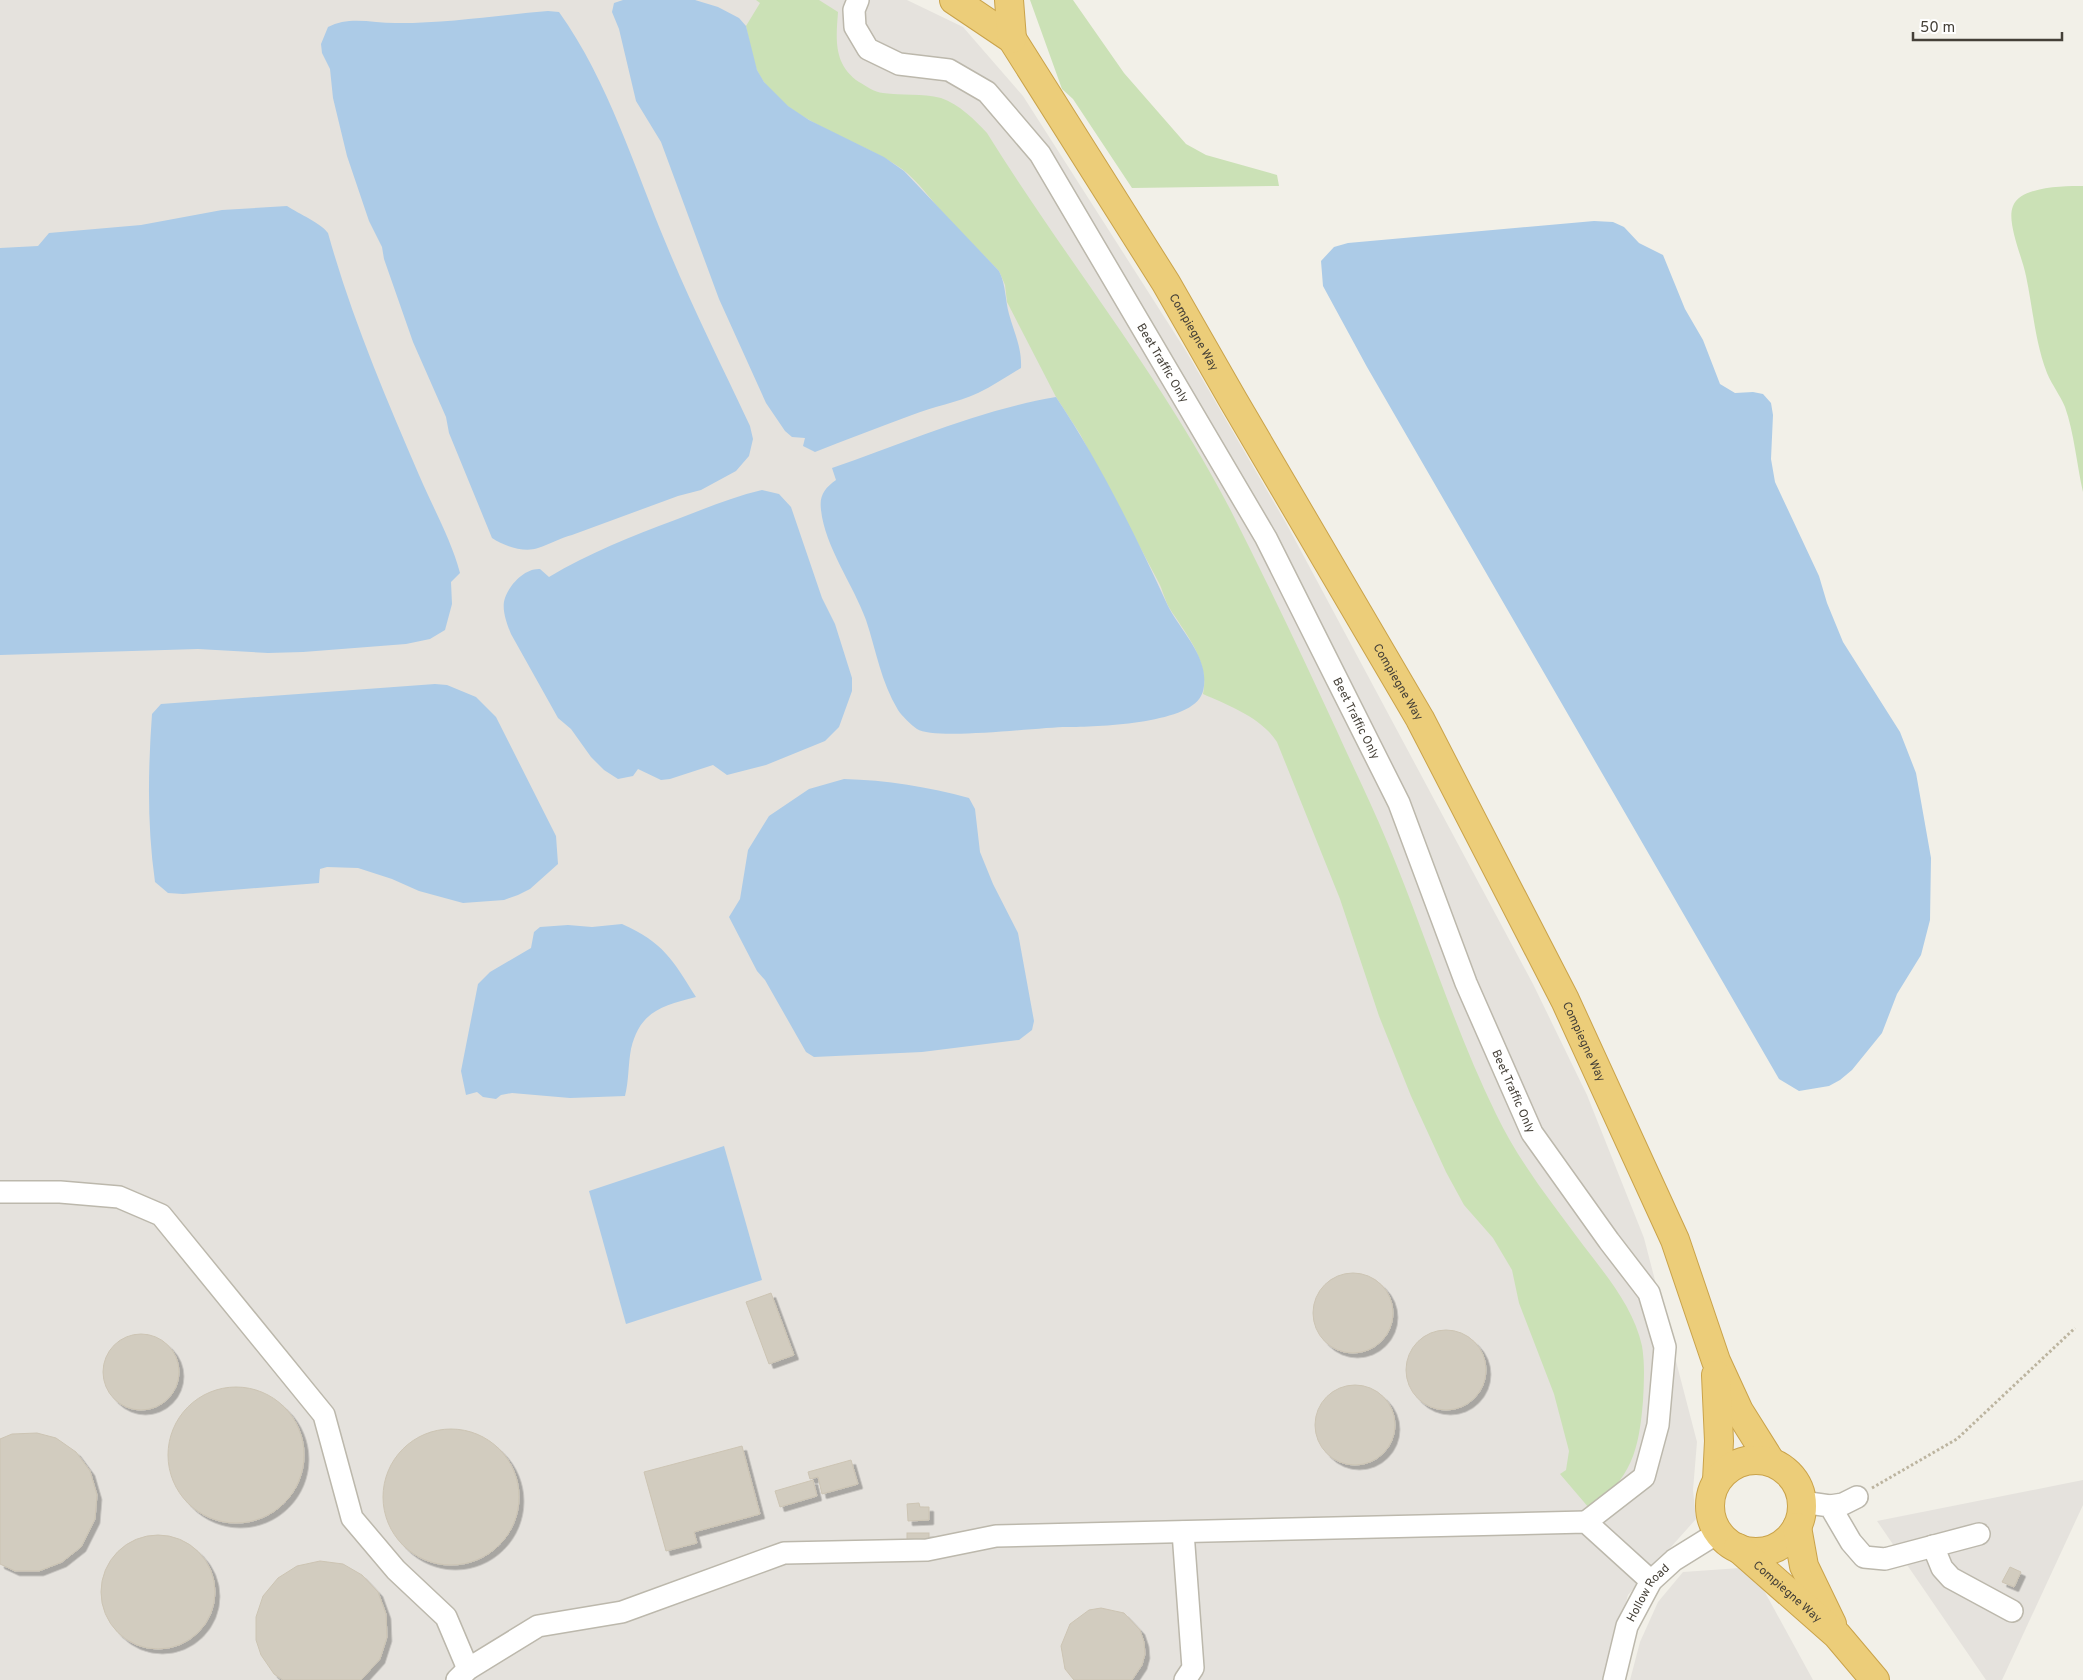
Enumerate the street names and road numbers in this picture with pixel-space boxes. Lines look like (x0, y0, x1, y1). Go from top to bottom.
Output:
street label: Compiegne Way (1165, 291, 1222, 374)
street label: Beet Traffic Only (1132, 321, 1192, 406)
street label: Compiegne Way (1369, 641, 1426, 724)
street label: Beet Traffic Only (1328, 675, 1383, 762)
street label: Compiegne Way (1558, 999, 1608, 1085)
street label: Beet Traffic Only (1487, 1047, 1538, 1136)
street label: Compiegne Way (1749, 1558, 1825, 1627)
street label: Hollow Road (1624, 1561, 1673, 1625)

